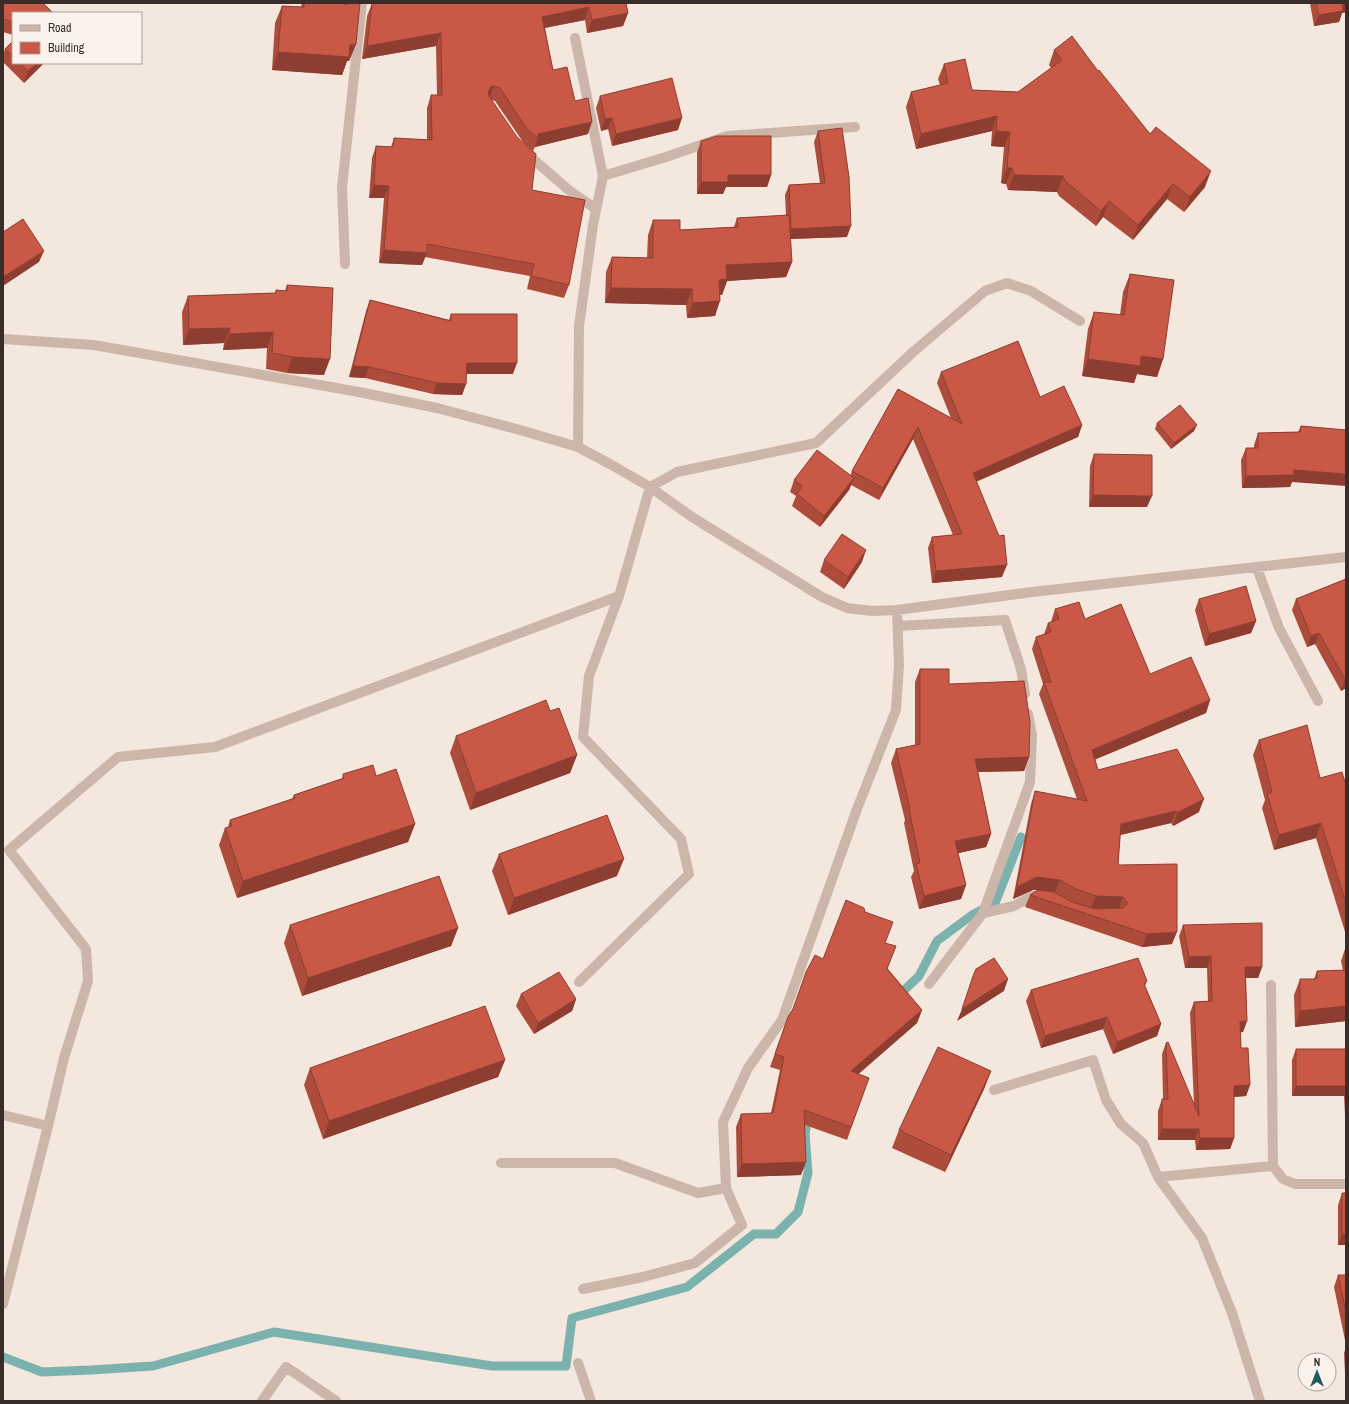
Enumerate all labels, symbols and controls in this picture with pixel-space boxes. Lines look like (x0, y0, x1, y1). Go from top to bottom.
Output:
legend (12, 12, 142, 64)
text: Road (48, 20, 72, 36)
text: Building (48, 40, 85, 56)
north arrow (1297, 1352, 1337, 1392)
text: N (1314, 1355, 1320, 1369)

